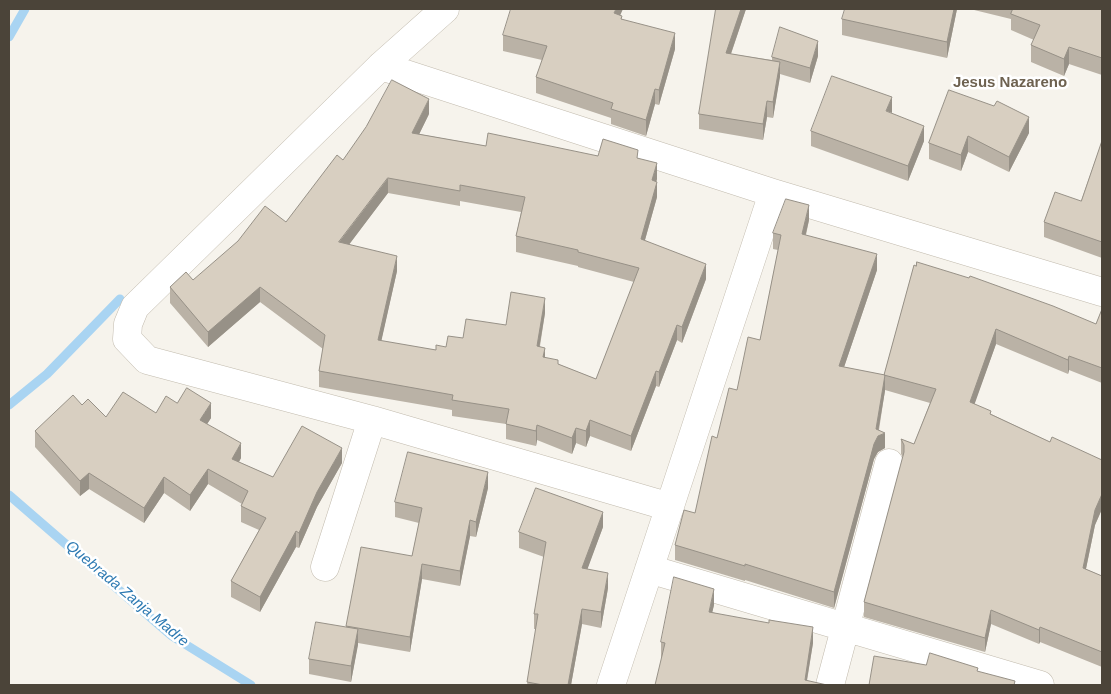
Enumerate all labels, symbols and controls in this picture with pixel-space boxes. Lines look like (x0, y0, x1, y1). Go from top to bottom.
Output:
district label: Jesus Nazareno (953, 74, 1067, 92)
water label: Quebrada Zanja Madre (62, 537, 192, 651)

